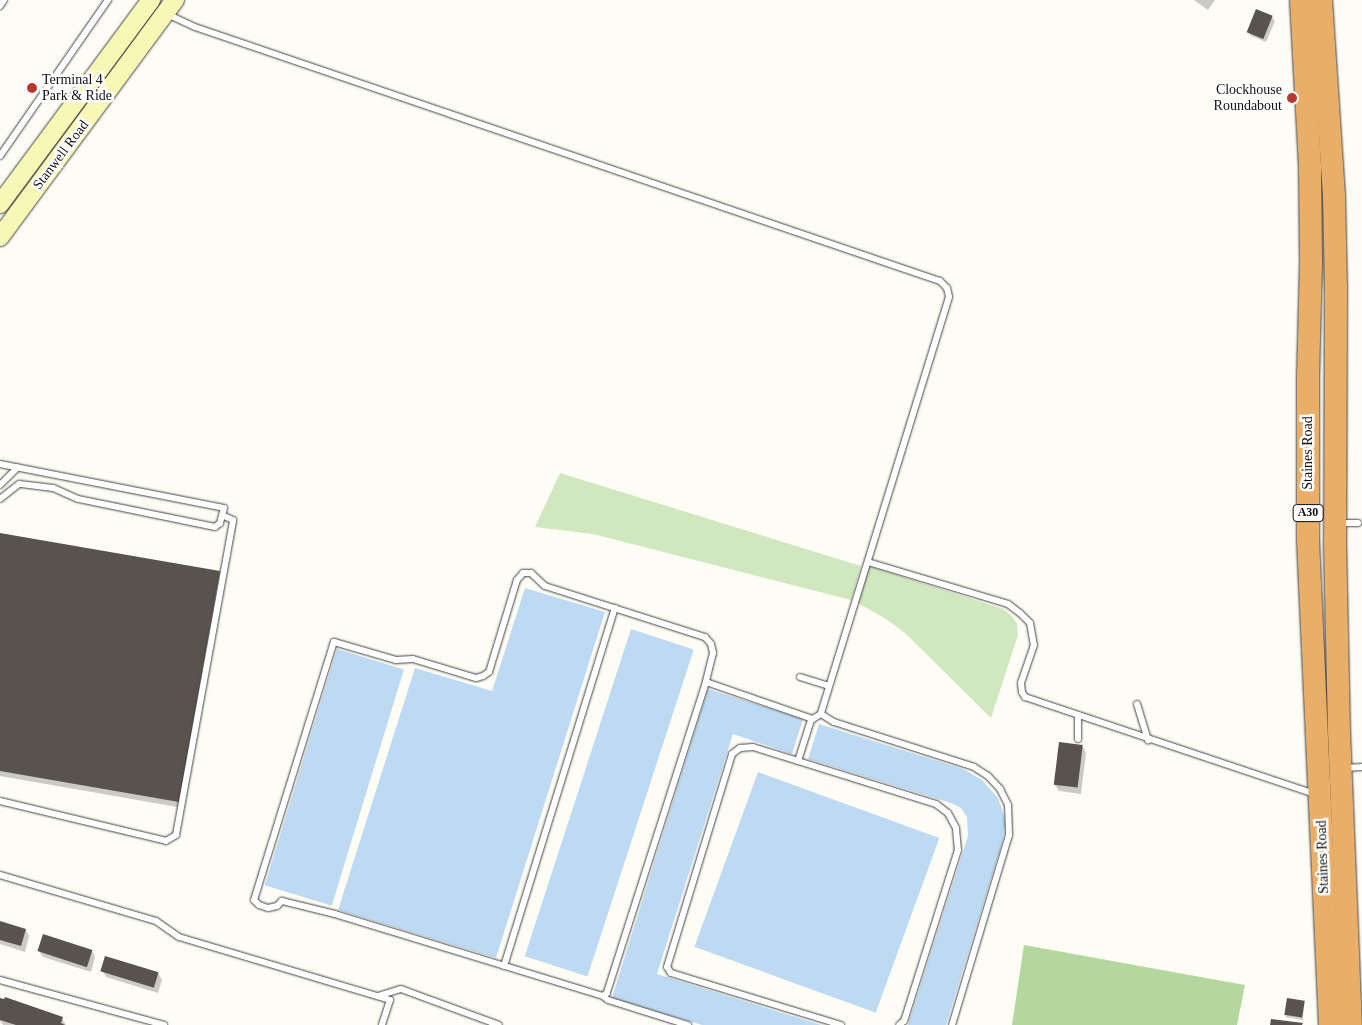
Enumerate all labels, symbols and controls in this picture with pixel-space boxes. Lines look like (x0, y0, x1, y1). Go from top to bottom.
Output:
place label: Terminal 4 Park & Ride (42, 72, 112, 104)
marker: Terminal 4 Park & Ride (26, 82, 38, 94)
place label: Clockhouse Roundabout (1214, 82, 1282, 114)
marker: Clockhouse Roundabout (1286, 92, 1298, 104)
street label: Stanwell Road (30, 117, 92, 193)
street label: Staines Road (1300, 416, 1316, 490)
road number: A30 (1292, 503, 1324, 522)
street label: Staines Road (1313, 820, 1333, 894)

